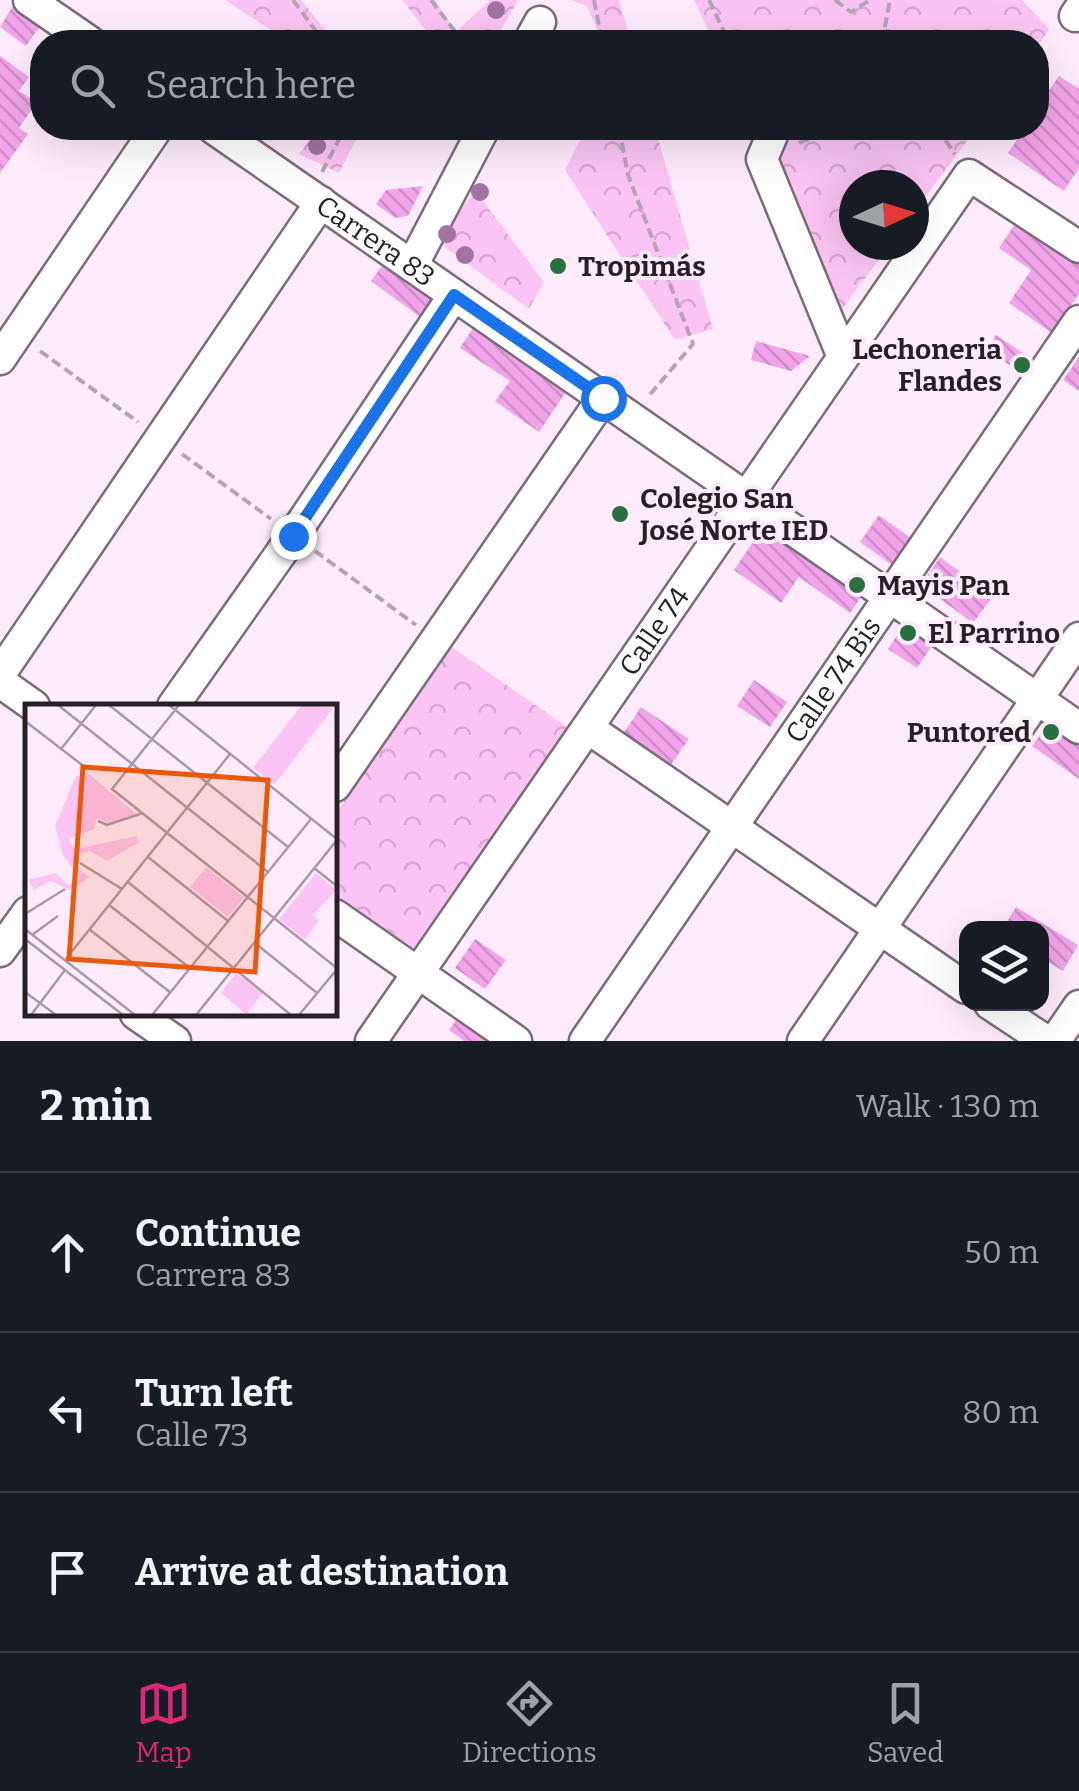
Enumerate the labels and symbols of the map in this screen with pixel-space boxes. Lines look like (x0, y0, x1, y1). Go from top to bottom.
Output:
north arrow (839, 170, 929, 260)
street label: Carrera 83 (310, 188, 441, 293)
place label: Tropimás (578, 250, 706, 283)
marker: Tropimás (547, 255, 569, 277)
place label: Lechoneria Flandes (852, 333, 1002, 398)
marker: Lechoneria Flandes (1011, 354, 1033, 376)
route start (581, 376, 627, 422)
place label: Colegio San José Norte IED (638, 482, 828, 547)
marker: Colegio San José Norte IED (609, 503, 631, 525)
route end (271, 514, 317, 560)
place label: Mayis Pan (877, 569, 1009, 602)
marker: Mayis Pan (846, 574, 868, 596)
street label: Calle 74 (612, 581, 696, 682)
street label: Calle 74 Bis (778, 611, 887, 749)
place label: El Parrino (928, 617, 1060, 650)
marker: El Parrino (897, 622, 919, 644)
inset map (25, 704, 338, 1016)
place label: Puntored (907, 716, 1031, 749)
marker: Puntored (1040, 721, 1062, 743)

